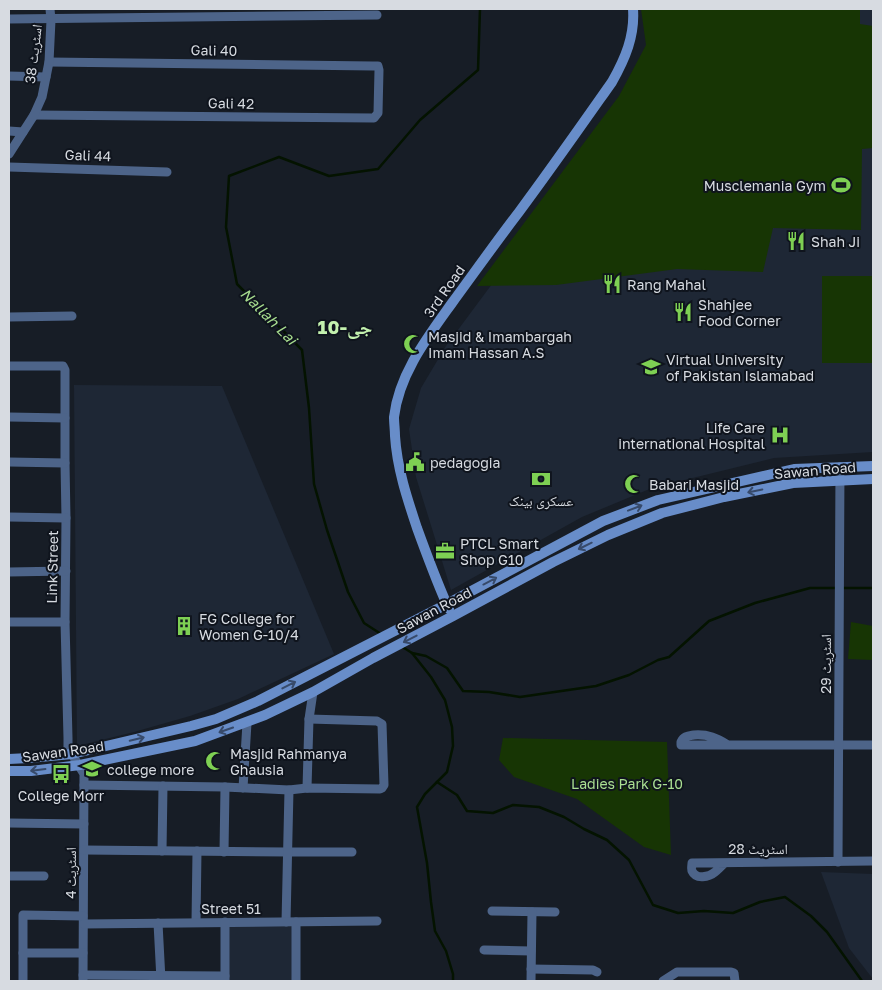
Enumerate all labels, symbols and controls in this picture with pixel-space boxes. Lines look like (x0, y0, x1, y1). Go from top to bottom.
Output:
street label: اسٹریٹ 38 (21, 23, 46, 85)
street label: Gali 40 (190, 41, 238, 59)
street label: Gali 42 (208, 94, 254, 112)
street label: Gali 44 (64, 146, 112, 164)
sports icon: Musclemania Gym (830, 174, 852, 196)
place label: Musclemania Gym (704, 177, 826, 194)
restaurant icon: Shah Ji (785, 230, 807, 252)
place label: Shah Ji (811, 233, 860, 250)
street label: 3rd Road (420, 262, 468, 320)
restaurant icon: Rang Mahal (601, 273, 623, 295)
place label: Rang Mahal (627, 276, 706, 293)
water label: Nallah Lai (237, 284, 302, 349)
place label: Shahjee Food Corner (698, 296, 781, 329)
restaurant icon: Shahjee Food Corner (672, 301, 694, 323)
district label: جی-10 (318, 315, 372, 339)
place label: Masjid & Imambargah Imam Hassan A.S (428, 328, 572, 361)
mosque icon: Masjid & Imambargah Imam Hassan A.S (402, 333, 424, 355)
place label: Virtual University of Pakistan Islamabad (666, 351, 814, 384)
school or university icon: Virtual University of Pakistan Islamabad (640, 356, 662, 378)
place label: Life Care international Hospital (618, 419, 765, 452)
hospital icon: Life Care international Hospital (769, 424, 791, 446)
public building icon: pedagogia (404, 451, 426, 473)
place label: pedagogia (430, 454, 501, 471)
street label: Sawan Road (773, 458, 857, 482)
bank icon: عسکری بینک (530, 468, 552, 490)
mosque icon: Babari Masjid (623, 473, 645, 495)
place label: Babari Masjid (649, 476, 739, 493)
one-way arrow (748, 487, 764, 496)
place label: عسکری بینک (509, 492, 573, 510)
one-way arrow (627, 503, 642, 513)
street label: Link Street (43, 530, 61, 604)
place label: PTCL Smart Shop G10 (460, 535, 539, 568)
office icon: PTCL Smart Shop G10 (434, 540, 456, 562)
one-way arrow (578, 542, 593, 551)
one-way arrow (482, 576, 497, 585)
street label: Sawan Road (394, 583, 474, 637)
place label: FG College for Women G-10/4 (199, 610, 299, 643)
building icon: FG College for Women G-10/4 (173, 615, 195, 637)
one-way arrow (402, 634, 417, 644)
street label: اسٹریٹ 29 (817, 634, 835, 694)
one-way arrow (281, 680, 296, 689)
one-way arrow (219, 726, 235, 735)
one-way arrow (128, 734, 144, 743)
street label: Sawan Road (21, 737, 105, 765)
place label: Masjid Rahmanya Ghausia (230, 745, 347, 778)
mosque icon: Masjid Rahmanya Ghausia (204, 750, 226, 772)
school or university icon: college more (81, 758, 103, 780)
place label: college more (107, 761, 194, 778)
bus stop icon: College Morr (50, 763, 72, 785)
one-way arrow (30, 765, 46, 775)
park label: Ladies Park G-10 (571, 775, 683, 792)
place label: College Morr (18, 787, 105, 804)
street label: اسٹریٹ 28 (728, 840, 788, 858)
street label: اسٹریٹ 4 (62, 847, 80, 899)
street label: Street 51 (201, 900, 261, 917)

